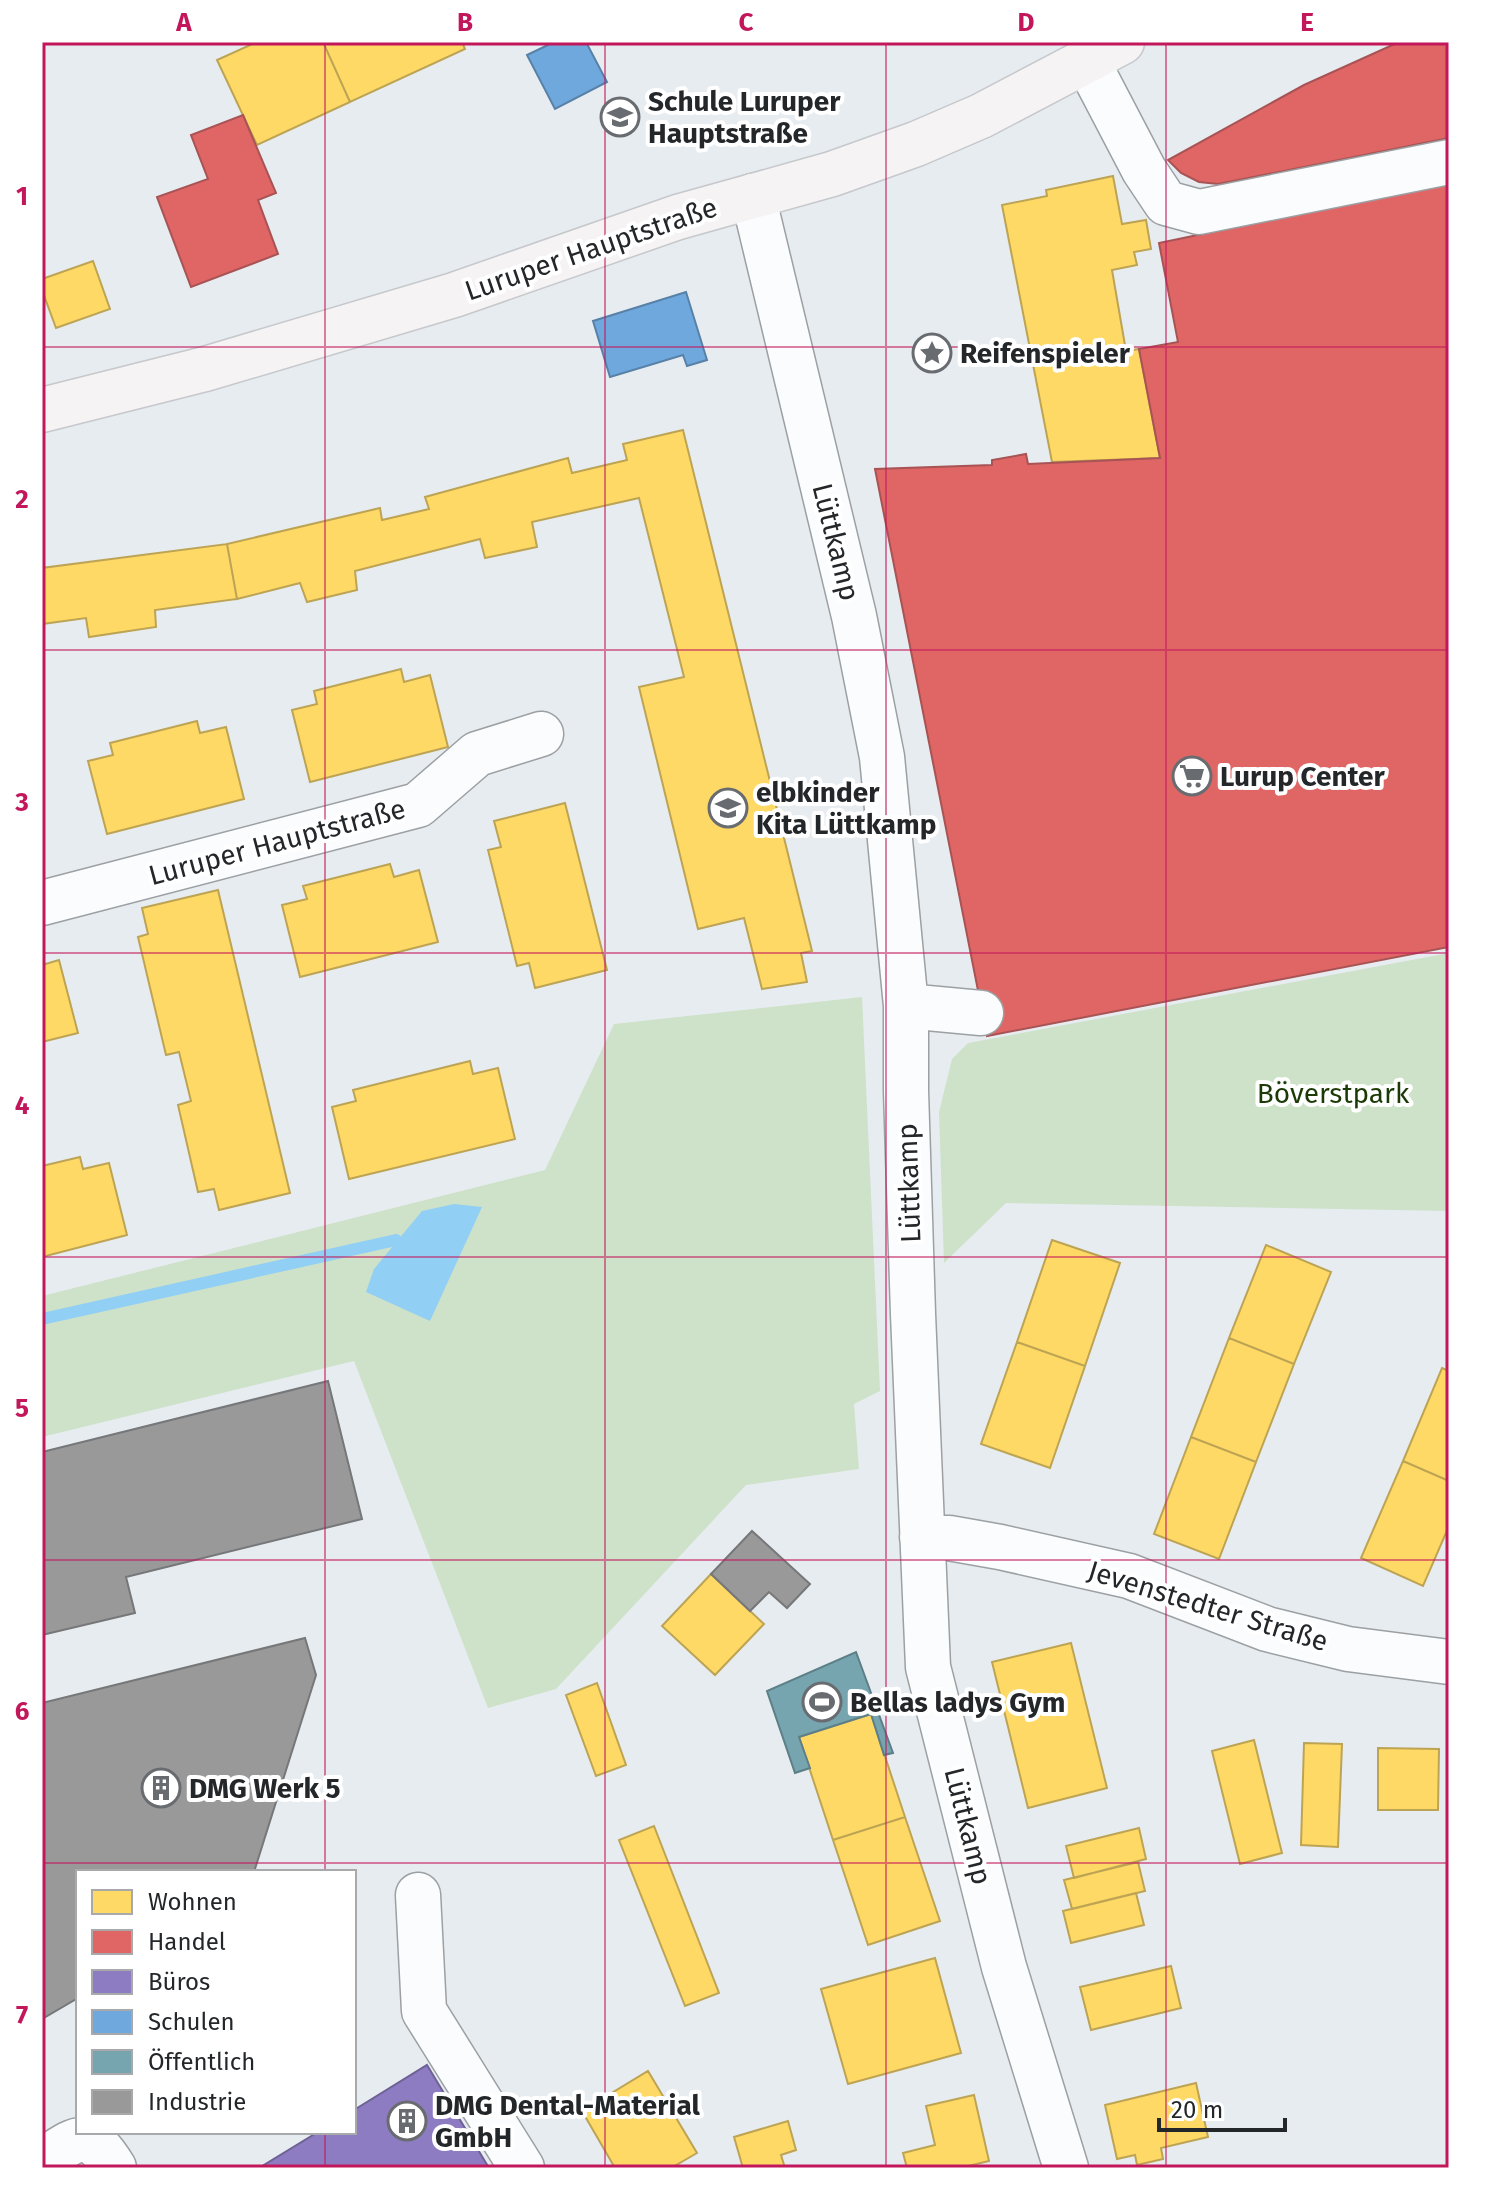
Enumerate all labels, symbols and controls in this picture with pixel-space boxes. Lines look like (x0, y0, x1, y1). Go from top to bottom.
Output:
text: A (175, 7, 192, 38)
text: B (457, 7, 473, 38)
text: C (739, 7, 754, 38)
text: D (1018, 7, 1035, 38)
text: E (1300, 7, 1314, 38)
place label: Schule Luruper Hauptstraße (648, 85, 841, 150)
school or university icon: Schule Luruper Hauptstraße (599, 96, 641, 138)
text: 1 (16, 181, 28, 212)
street label: Luruper Hauptstraße (461, 190, 721, 308)
place icon: Reifenspieler (911, 332, 953, 374)
place label: Reifenspieler (960, 337, 1131, 370)
street label: Lüttkamp (805, 480, 867, 604)
text: 2 (15, 484, 29, 515)
supermarket icon: Lurup Center (1171, 755, 1213, 797)
place label: Lurup Center (1220, 760, 1385, 793)
place label: elbkinder Kita Lüttkamp (756, 776, 936, 841)
text: 3 (14, 787, 29, 818)
school or university icon: elbkinder Kita Lüttkamp (707, 787, 749, 829)
street label: Luruper Hauptstraße (145, 792, 409, 892)
park label: Böverstpark (1257, 1077, 1410, 1110)
text: 4 (15, 1090, 30, 1121)
street label: Lüttkamp (890, 1123, 928, 1243)
text: 5 (15, 1393, 29, 1424)
street label: Jevenstedter Straße (1084, 1554, 1332, 1658)
sports icon: Bellas ladys Gym (801, 1681, 843, 1723)
place label: Bellas ladys Gym (850, 1686, 1065, 1719)
text: 6 (15, 1696, 30, 1727)
street label: Lüttkamp (937, 1764, 999, 1888)
building icon: DMG Werk 5 (140, 1767, 182, 1809)
place label: DMG Werk 5 (189, 1772, 341, 1805)
legend (76, 1870, 356, 2134)
text: Wohnen (148, 1888, 237, 1916)
text: Handel (148, 1928, 226, 1956)
text: Büros (148, 1968, 210, 1996)
text: 7 (16, 2000, 28, 2031)
text: Schulen (148, 2008, 235, 2036)
text: Öffentlich (148, 2048, 255, 2076)
scale bar (1159, 2082, 1285, 2132)
text: Industrie (148, 2088, 246, 2116)
place label: DMG Dental-Material GmbH (435, 2089, 701, 2154)
text: 20 m (1171, 2096, 1223, 2124)
building icon: DMG Dental-Material GmbH (386, 2100, 428, 2142)

